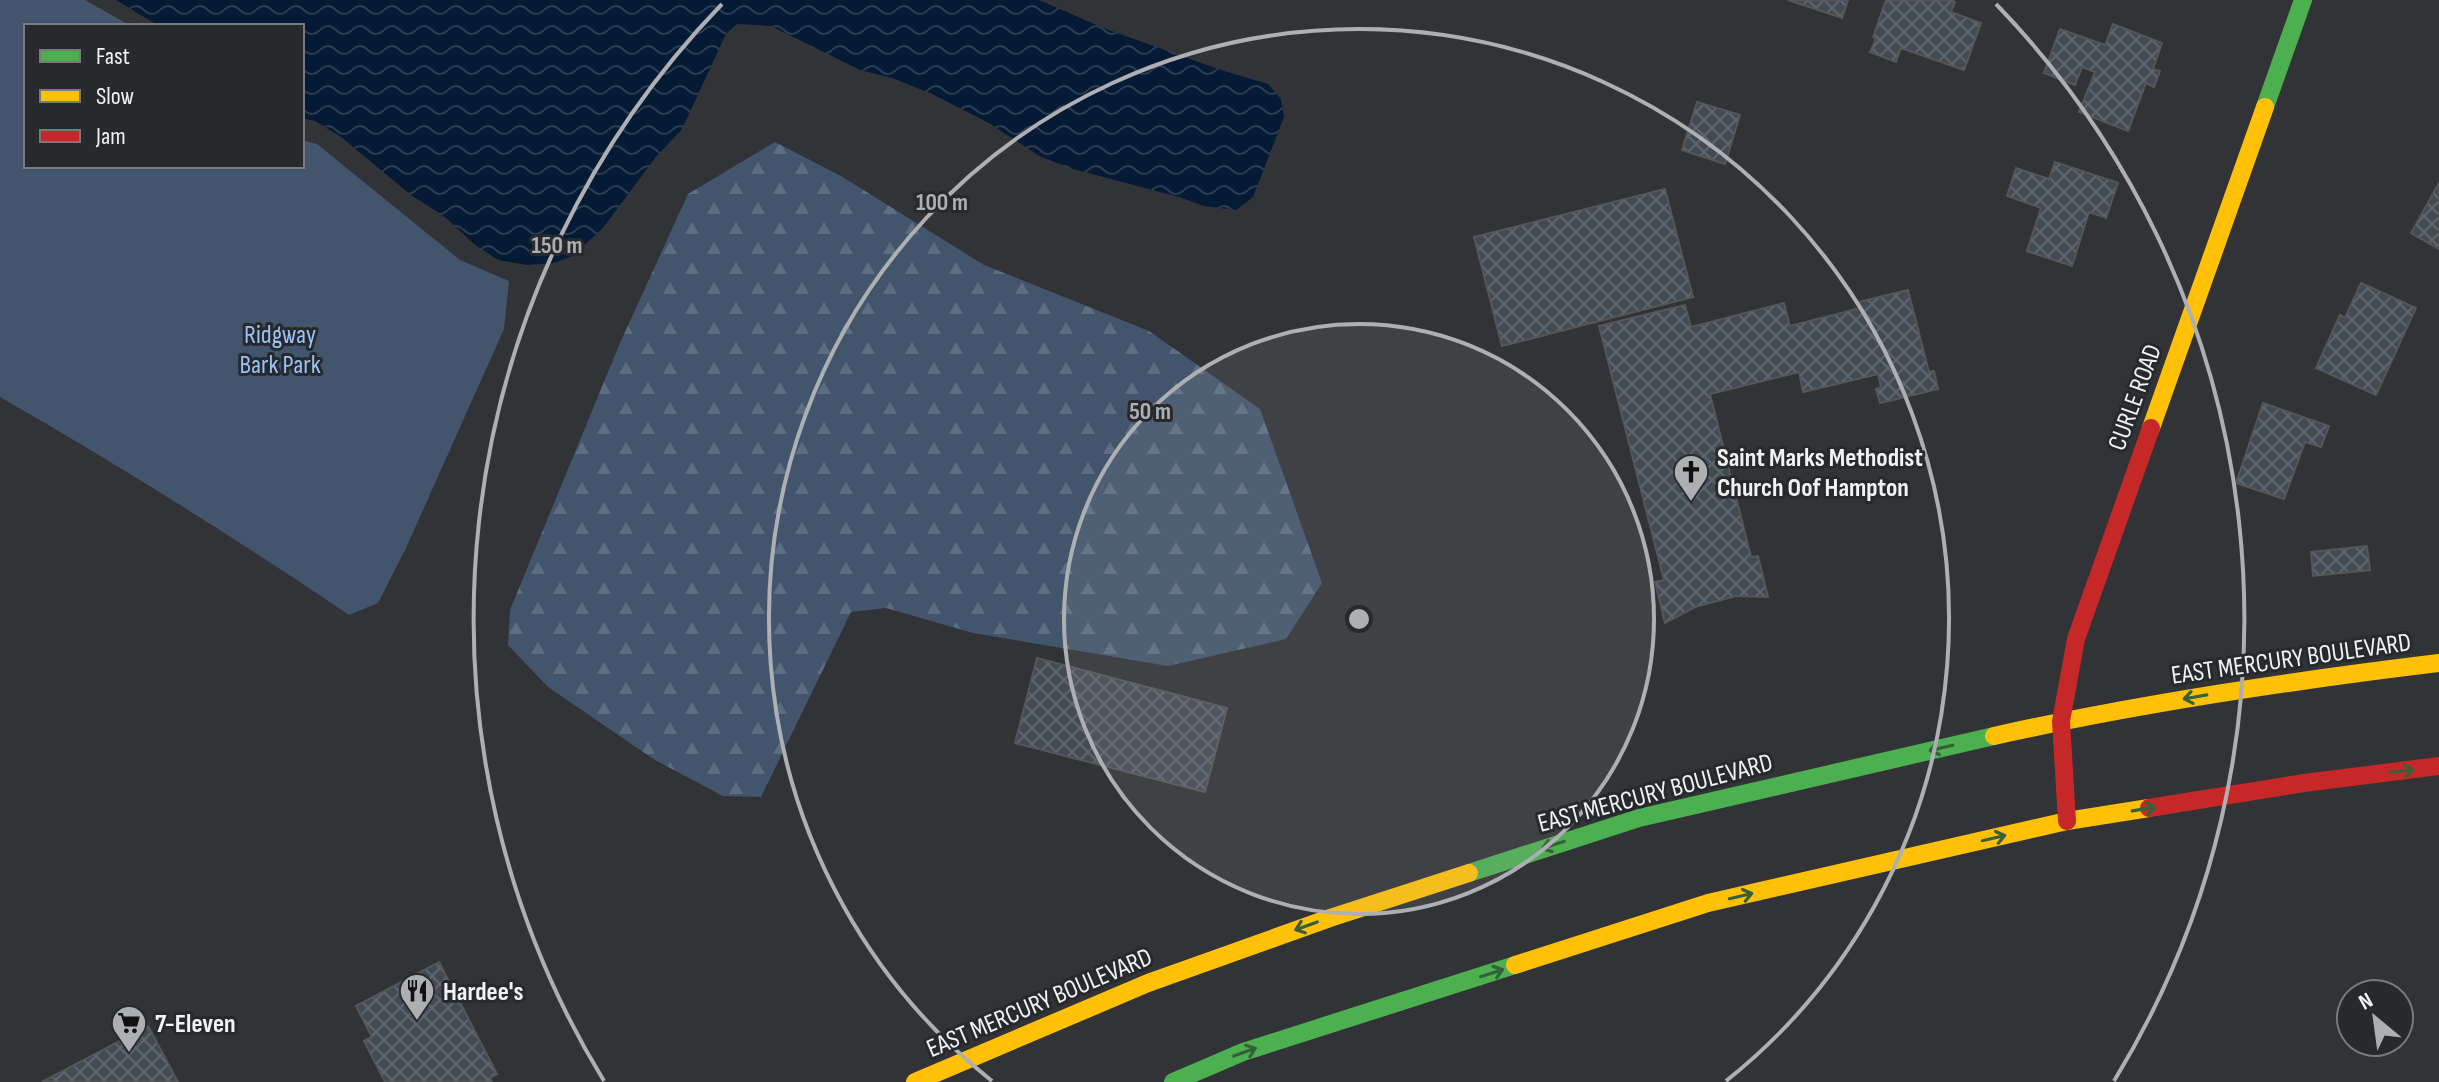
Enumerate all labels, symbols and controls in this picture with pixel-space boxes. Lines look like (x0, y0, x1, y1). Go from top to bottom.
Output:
legend (24, 24, 304, 168)
text: Fast (96, 42, 130, 71)
text: Slow (96, 82, 134, 111)
text: Jam (95, 122, 126, 151)
text: 100 m (916, 188, 968, 217)
text: 150 m (531, 231, 583, 260)
park label: Ridgway Bark Park (239, 320, 321, 381)
street label: CURLE ROAD (2102, 340, 2169, 455)
text: 50 m (1129, 397, 1171, 426)
place label: Saint Marks Methodist Church Oof Hampton (1717, 443, 1923, 504)
church icon: Saint Marks Methodist Church Oof Hampton (1672, 453, 1710, 503)
centre of rings (1345, 605, 1373, 633)
street label: EAST MERCURY BOULEVARD (2169, 627, 2413, 692)
one-way arrow (2183, 690, 2209, 705)
one-way arrow (1928, 741, 1954, 756)
street label: EAST MERCURY BOULEVARD (1535, 747, 1776, 840)
one-way arrow (2388, 763, 2414, 778)
one-way arrow (2131, 801, 2157, 816)
one-way arrow (1981, 830, 2006, 845)
one-way arrow (1541, 839, 1566, 854)
one-way arrow (1727, 888, 1753, 903)
one-way arrow (1294, 920, 1319, 934)
street label: EAST MERCURY BOULEVARD (922, 942, 1157, 1065)
one-way arrow (1480, 964, 1505, 979)
restaurant icon: Hardee's (398, 972, 436, 1022)
place label: Hardee's (443, 977, 523, 1008)
north arrow (2335, 978, 2415, 1058)
text: N (2354, 987, 2378, 1016)
supermarket icon: 7-Eleven (110, 1004, 148, 1054)
place label: 7-Eleven (155, 1009, 236, 1040)
one-way arrow (1232, 1044, 1257, 1059)

